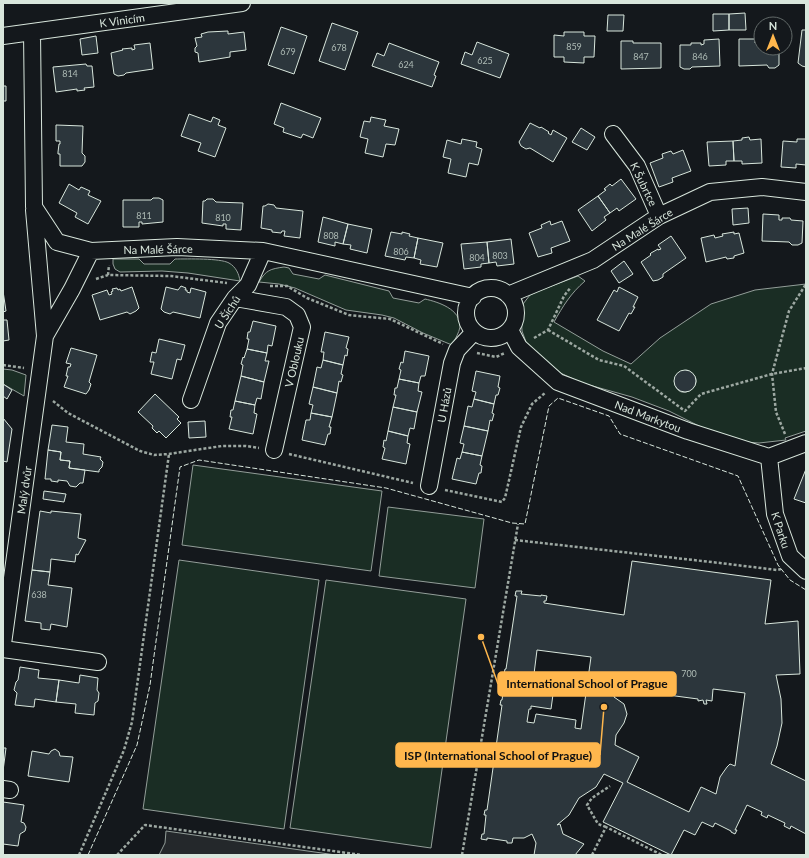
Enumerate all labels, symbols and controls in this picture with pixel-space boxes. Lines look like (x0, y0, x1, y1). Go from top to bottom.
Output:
street label: K Vinicím (99, 10, 145, 30)
north arrow (753, 16, 793, 56)
text: N (769, 19, 777, 32)
house number: 859 (566, 41, 582, 52)
house number: 678 (331, 42, 347, 53)
house number: 679 (280, 46, 296, 57)
house number: 847 (633, 51, 649, 62)
house number: 846 (692, 51, 708, 62)
house number: 625 (477, 55, 493, 66)
house number: 624 (398, 59, 414, 70)
house number: 814 (62, 68, 78, 79)
street label: K Šubrtce (628, 160, 660, 208)
street label: Na Malé Šárce (609, 205, 675, 253)
house number: 811 (136, 210, 152, 221)
house number: 810 (215, 212, 231, 223)
house number: 808 (323, 230, 339, 241)
street label: Na Malé Šárce (123, 242, 193, 256)
house number: 806 (393, 246, 409, 257)
house number: 803 (492, 250, 508, 261)
house number: 804 (469, 252, 485, 263)
street label: U Šíchů (211, 293, 243, 331)
street label: V Oblouku (282, 335, 306, 389)
street label: U Házů (434, 386, 454, 424)
street label: Nad Markytou (613, 397, 683, 435)
street label: Malý dvůr (14, 465, 34, 515)
street label: K Parku (769, 510, 793, 550)
house number: 638 (31, 589, 47, 600)
house number: 700 (681, 668, 697, 679)
callout: International School of Prague (498, 672, 676, 696)
text: International School of Prague (506, 676, 668, 691)
callout: ISP (International School of Prague) (396, 743, 600, 767)
text: ISP (International School of Prague) (404, 748, 592, 763)

